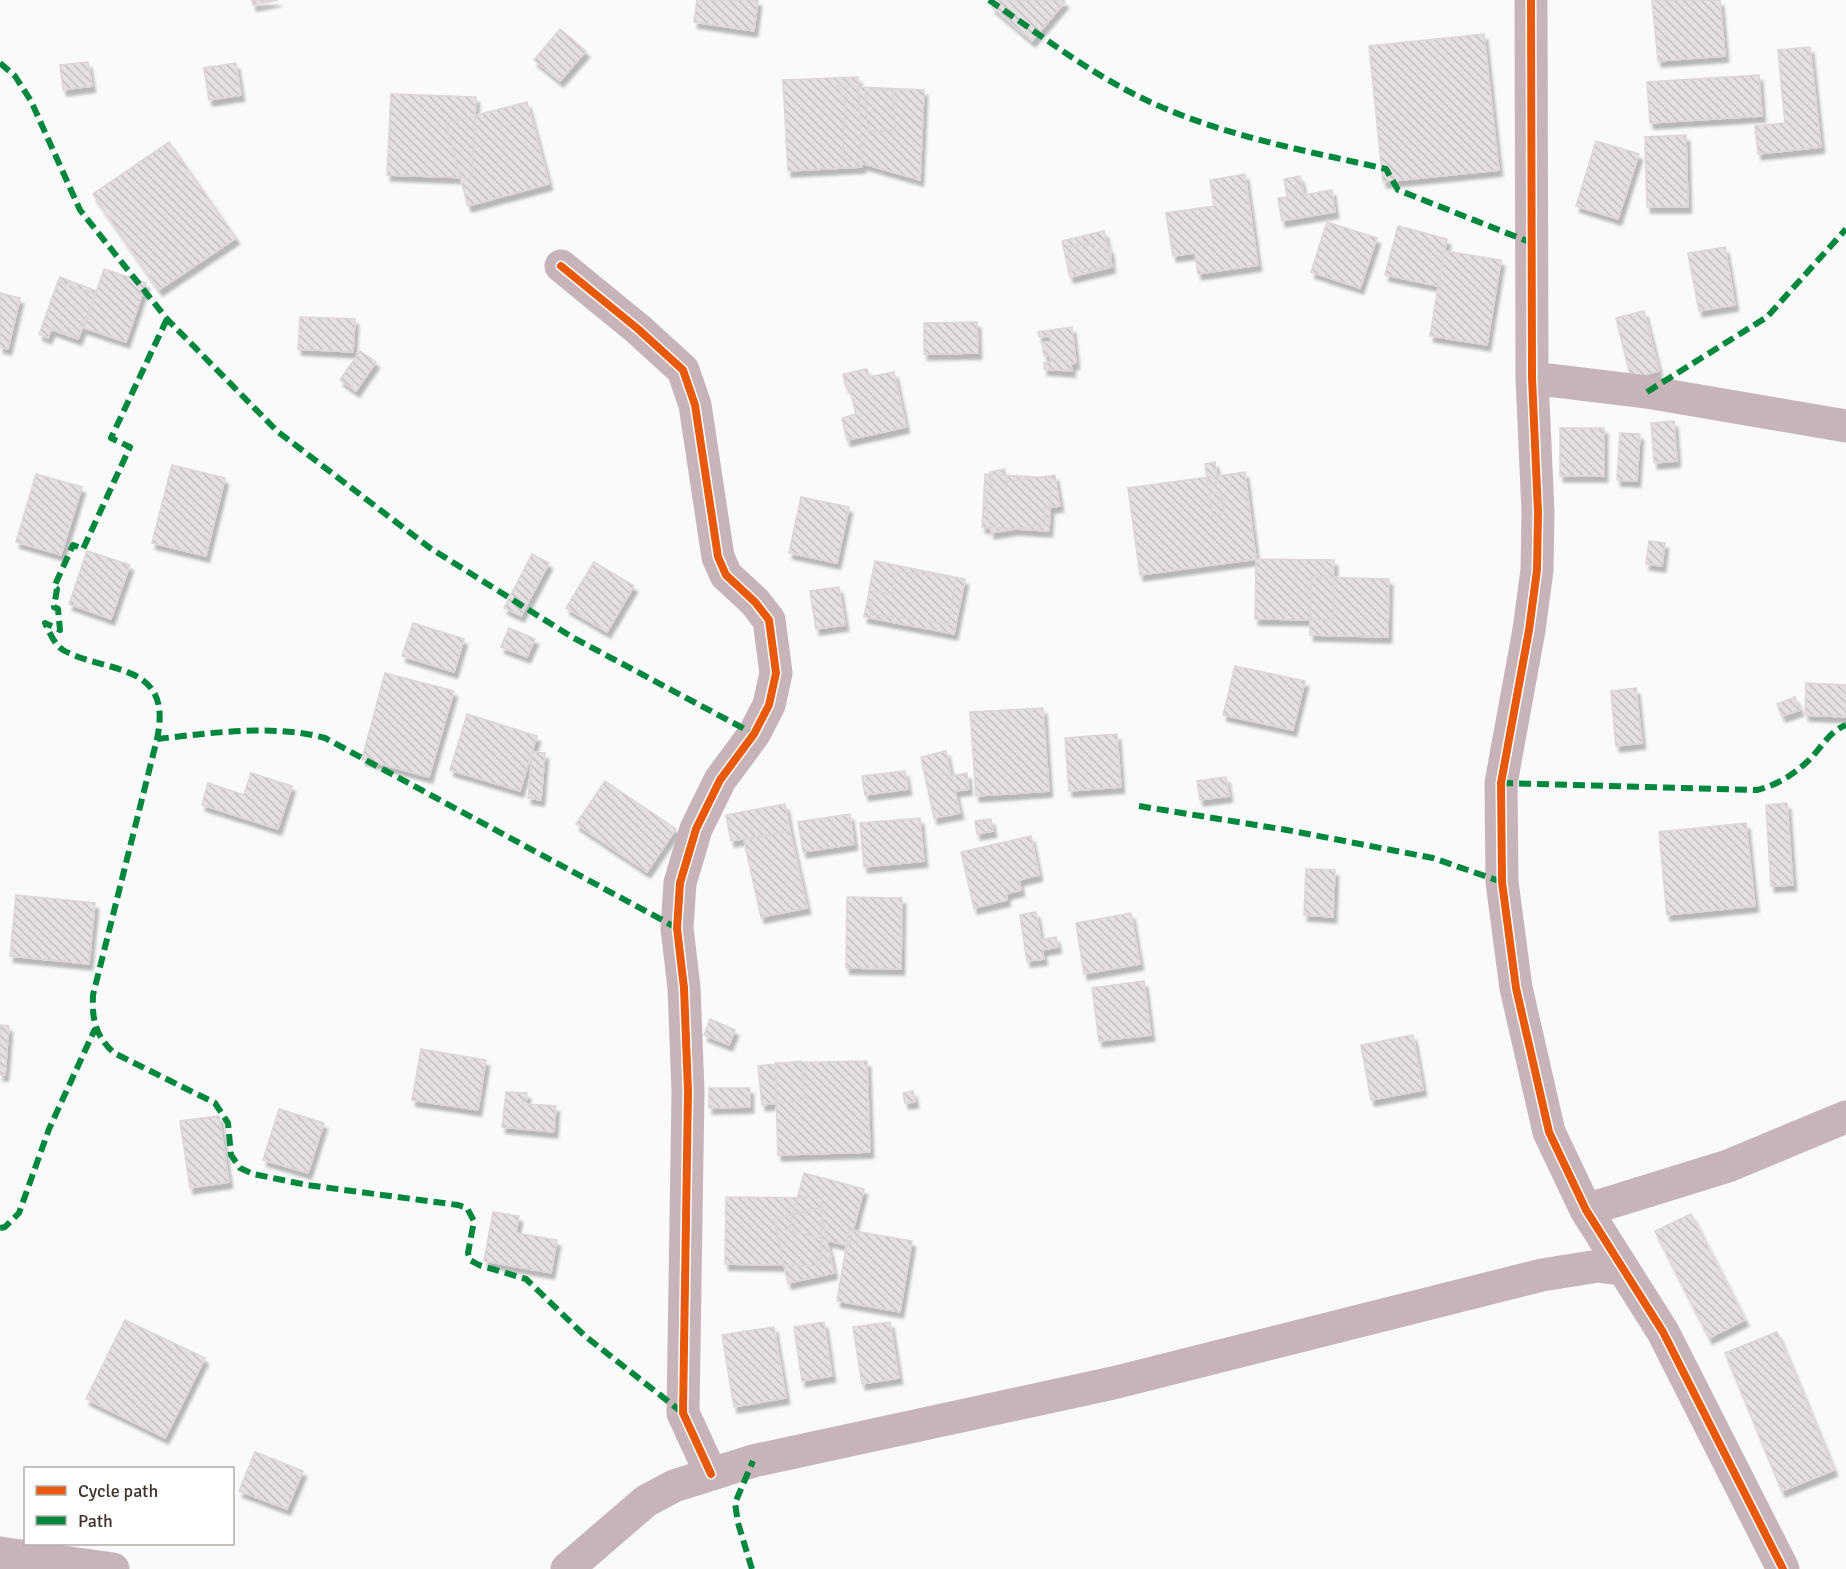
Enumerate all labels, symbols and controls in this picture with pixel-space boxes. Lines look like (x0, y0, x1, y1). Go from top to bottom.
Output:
legend (24, 1467, 234, 1545)
text: Cycle path (78, 1480, 158, 1502)
text: Path (78, 1510, 113, 1532)

